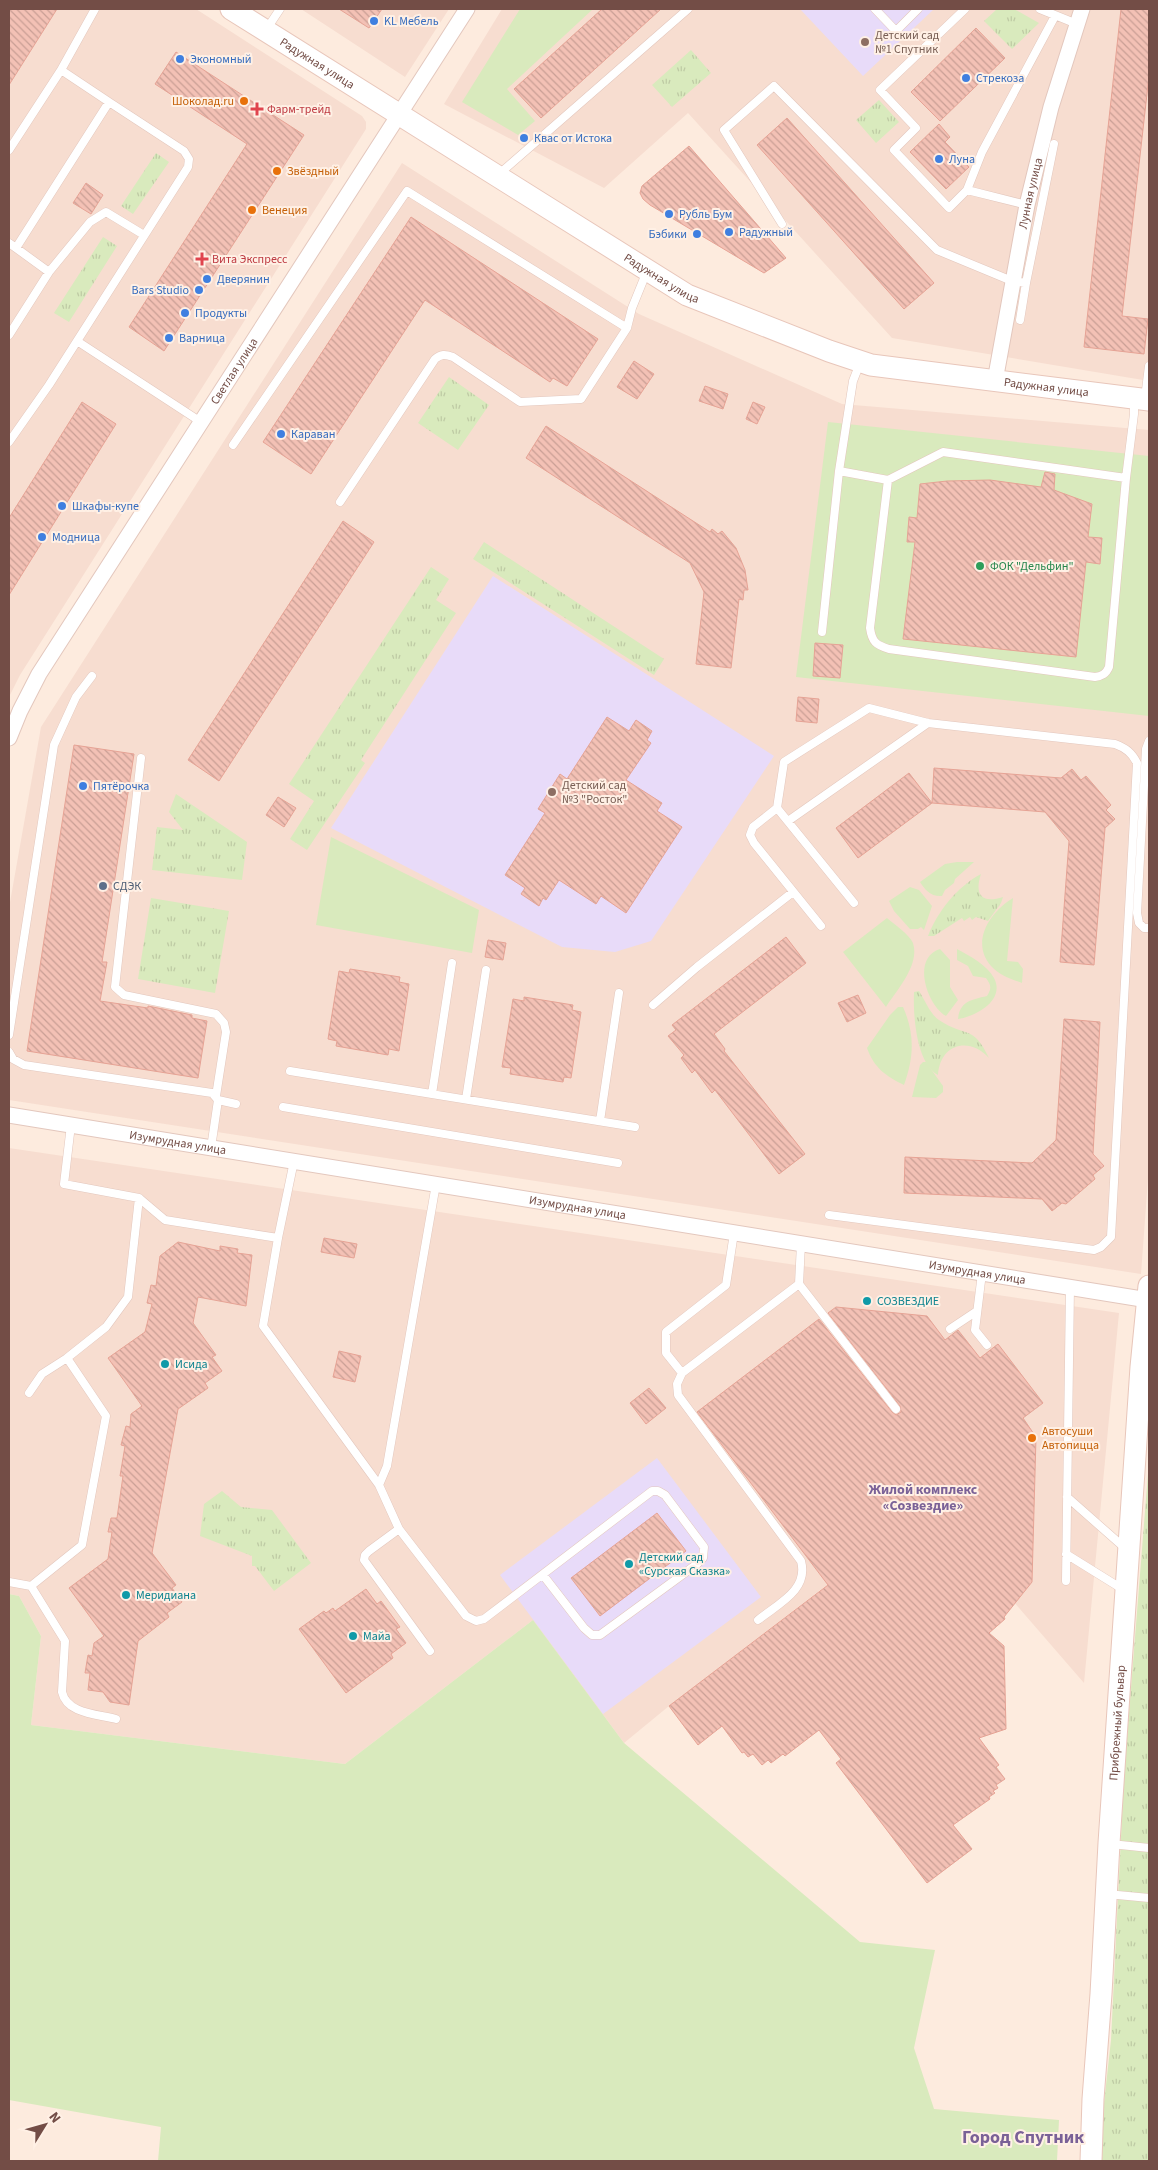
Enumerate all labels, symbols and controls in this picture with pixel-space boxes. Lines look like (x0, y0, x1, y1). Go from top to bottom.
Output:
place label: KL Мебель (384, 13, 439, 30)
marker: KL Мебель (368, 15, 380, 27)
place label: Детский сад №1 Спутник (875, 27, 940, 58)
street label: Радужная улица (276, 34, 358, 93)
marker: Детский сад №1 Спутник (859, 36, 871, 48)
place label: Экономный (190, 51, 252, 68)
marker: Экономный (174, 53, 186, 65)
place label: Стрекоза (976, 70, 1024, 87)
marker: Стрекоза (960, 72, 972, 84)
place label: Шоколад.ru (172, 93, 234, 110)
marker: Шоколад.ru (238, 95, 250, 107)
place label: Фарм-трейд (267, 101, 331, 118)
marker: Фарм-трейд (251, 103, 263, 115)
place label: Квас от Истока (534, 130, 612, 147)
marker: Квас от Истока (518, 132, 530, 144)
place label: Луна (949, 151, 975, 168)
marker: Луна (933, 153, 945, 165)
street label: Лунная улица (1015, 156, 1047, 231)
place label: Звёздный (287, 163, 339, 180)
marker: Звёздный (271, 165, 283, 177)
place label: Венеция (262, 202, 307, 219)
marker: Венеция (246, 204, 258, 216)
place label: Рубль Бум (679, 206, 732, 223)
marker: Рубль Бум (663, 208, 675, 220)
place label: Радужный (739, 224, 793, 241)
place label: Бэбики (649, 226, 687, 243)
marker: Радужный (723, 226, 735, 238)
marker: Бэбики (691, 228, 703, 240)
street label: Радужная улица (620, 249, 701, 308)
place label: Вита Экспресс (212, 251, 288, 268)
marker: Вита Экспресс (196, 253, 208, 265)
place label: Дверянин (217, 271, 270, 288)
marker: Дверянин (201, 273, 213, 285)
place label: Bars Studio (132, 282, 189, 299)
marker: Bars Studio (193, 284, 205, 296)
place label: Продукты (195, 305, 247, 322)
marker: Продукты (179, 307, 191, 319)
place label: Варница (179, 330, 225, 347)
marker: Варница (163, 332, 175, 344)
street label: Светлая улица (207, 335, 262, 408)
street label: Радужная улица (1003, 374, 1090, 401)
place label: Караван (291, 426, 335, 443)
marker: Караван (275, 428, 287, 440)
place label: Шкафы-купе (72, 498, 139, 515)
marker: Шкафы-купе (56, 500, 68, 512)
place label: Модница (52, 529, 100, 546)
marker: Модница (36, 531, 48, 543)
place label: ФОК "Дельфин" (990, 558, 1074, 575)
marker: ФОК "Дельфин" (974, 560, 986, 572)
place label: Детский сад №3 "Росток" (562, 777, 627, 808)
place label: Пятёрочка (93, 778, 149, 795)
marker: Пятёрочка (77, 780, 89, 792)
marker: Детский сад №3 "Росток" (546, 786, 558, 798)
place label: СДЭК (113, 878, 141, 895)
marker: СДЭК (97, 880, 109, 892)
street label: Изумрудная улица (128, 1127, 227, 1159)
street label: Изумрудная улица (528, 1192, 627, 1224)
street label: Изумрудная улица (927, 1257, 1027, 1289)
place label: СОЗВЕЗДИЕ (877, 1293, 939, 1310)
marker: СОЗВЕЗДИЕ (861, 1295, 873, 1307)
place label: Исида (175, 1356, 208, 1373)
marker: Исида (159, 1358, 171, 1370)
place label: Автосуши Автопицца (1042, 1423, 1099, 1454)
marker: Автосуши Автопицца (1026, 1432, 1038, 1444)
district label: Жилой комплекс «Созвездие» (869, 1480, 978, 1516)
place label: Детский сад «Сурская Сказка» (639, 1549, 730, 1580)
marker: Детский сад «Сурская Сказка» (623, 1558, 635, 1570)
place label: Меридиана (136, 1587, 196, 1604)
marker: Меридиана (120, 1589, 132, 1601)
place label: Майа (363, 1628, 391, 1645)
marker: Майа (347, 1630, 359, 1642)
street label: Прибрежный бульвар (1105, 1664, 1130, 1781)
north arrow (20, 2100, 70, 2150)
text: N (44, 2108, 65, 2128)
district label: Город Спутник (962, 2125, 1084, 2150)

